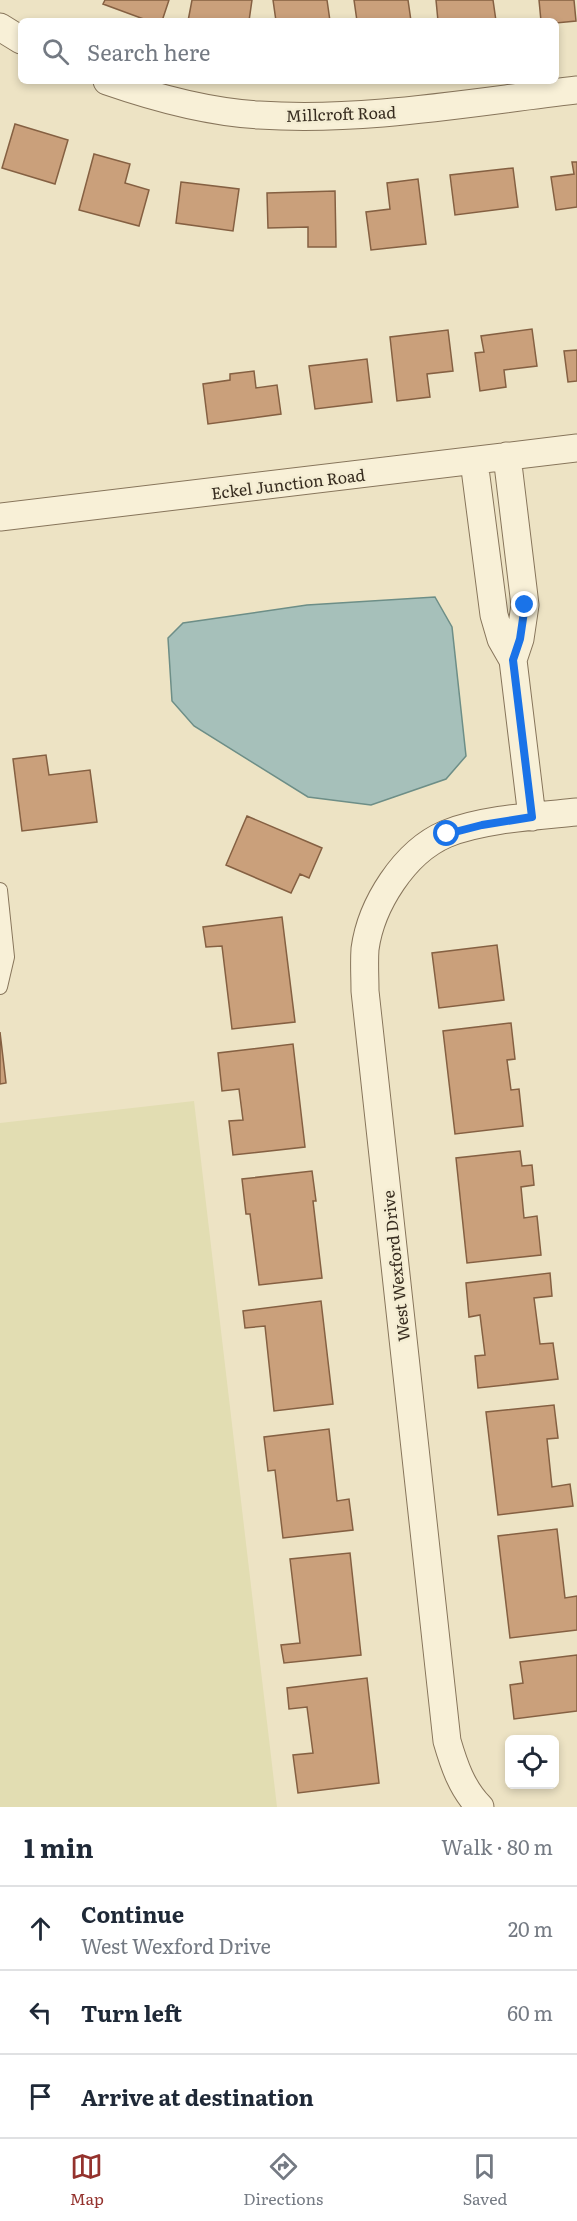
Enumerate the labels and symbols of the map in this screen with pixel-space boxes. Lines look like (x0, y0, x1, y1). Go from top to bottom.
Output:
street label: Millcroft Road (285, 99, 397, 127)
street label: Eckel Junction Road (210, 462, 367, 504)
route end (511, 591, 537, 617)
route start (433, 820, 459, 846)
street label: West Wexford Drive (375, 1189, 415, 1343)

